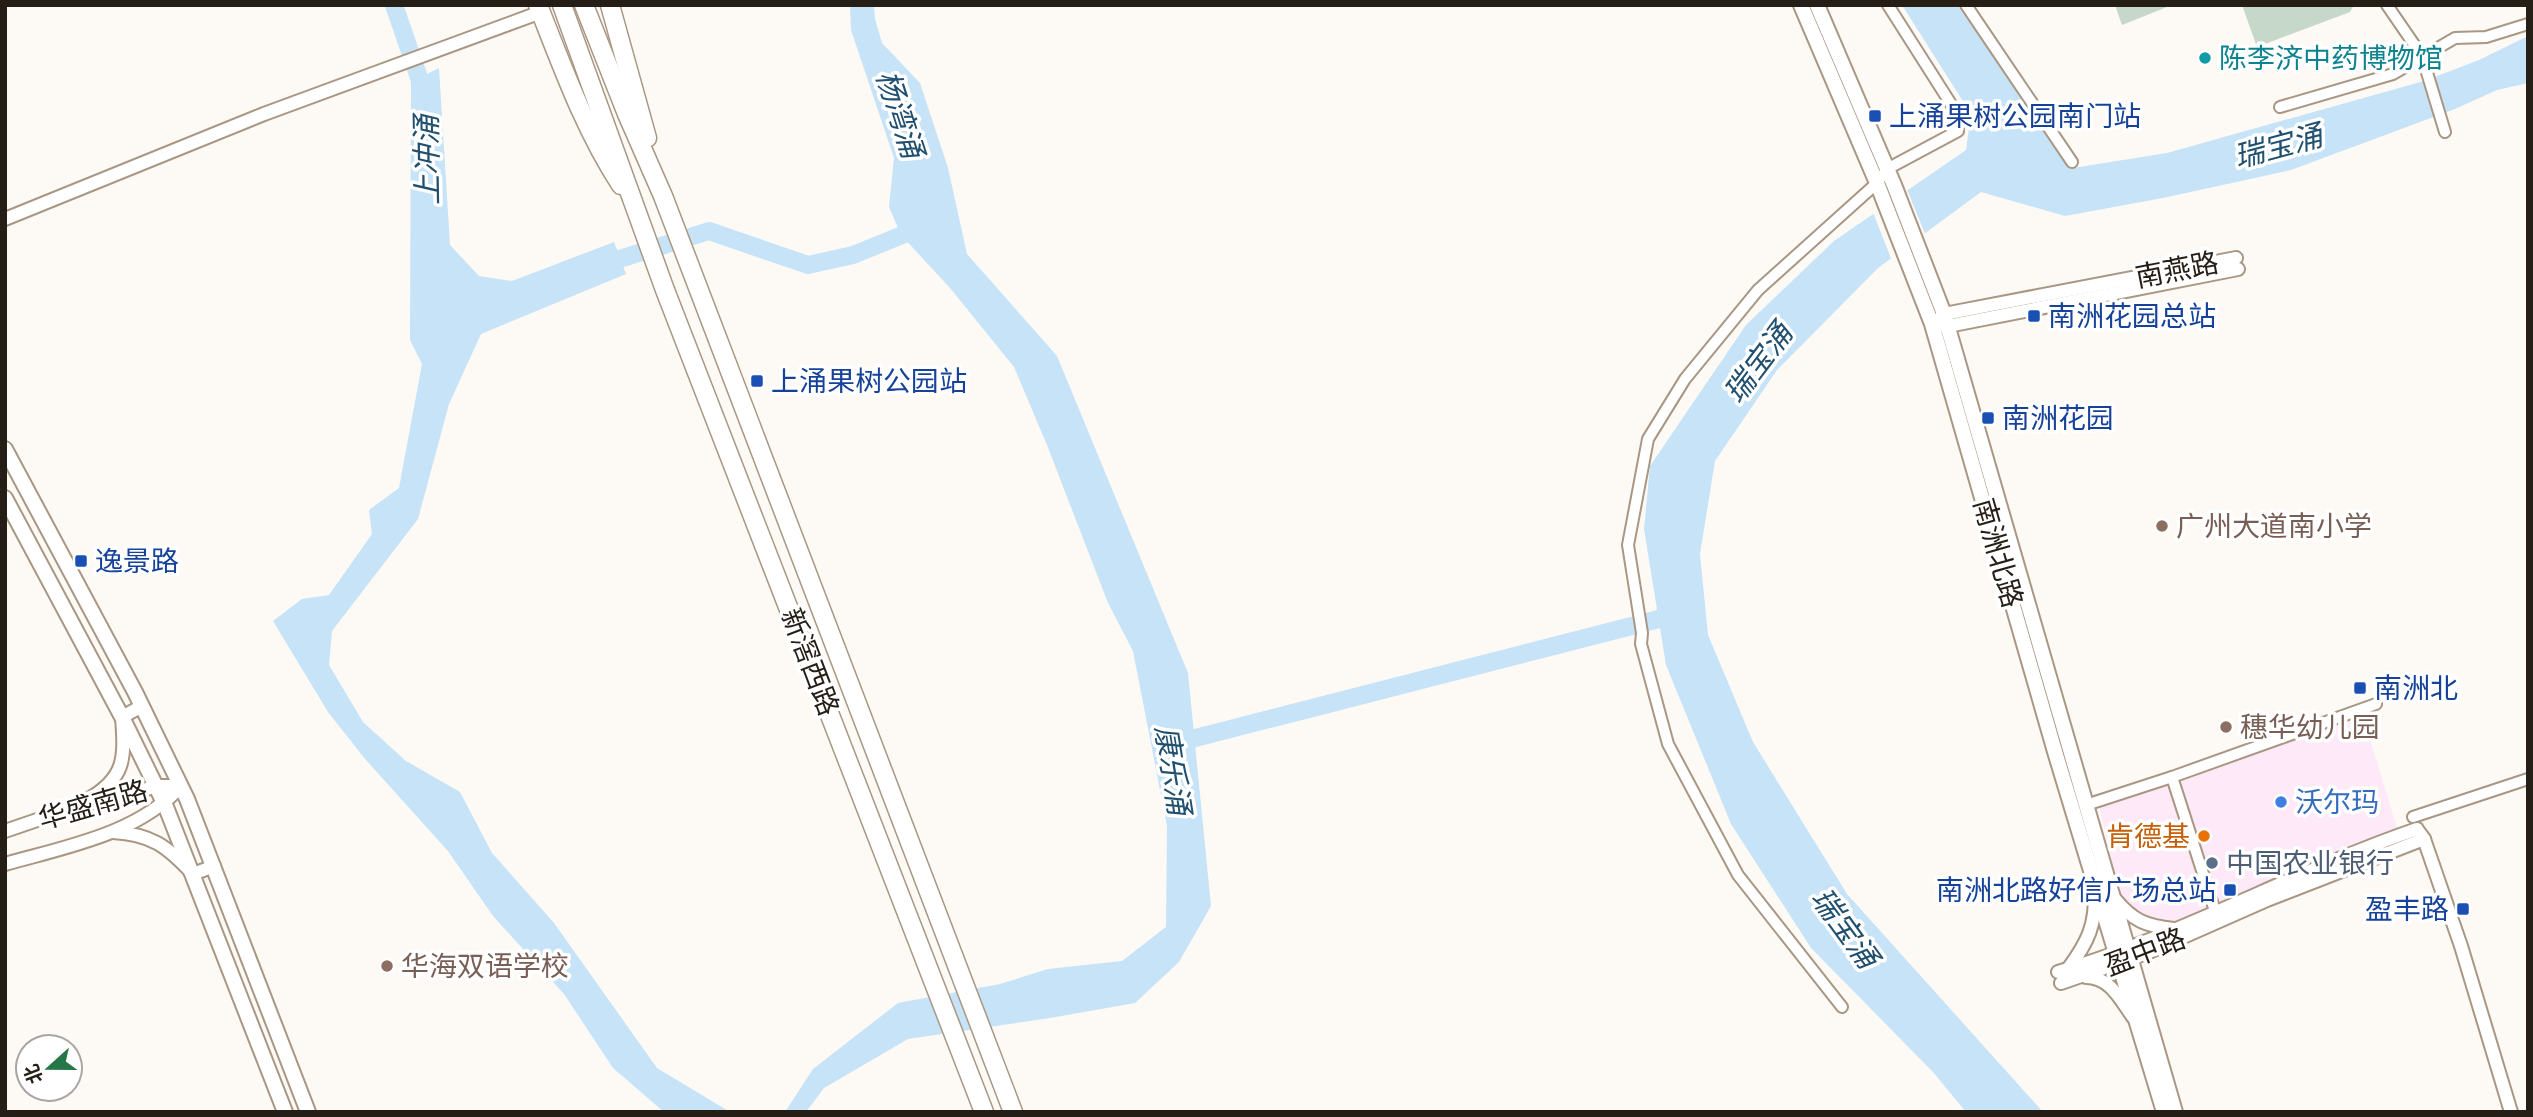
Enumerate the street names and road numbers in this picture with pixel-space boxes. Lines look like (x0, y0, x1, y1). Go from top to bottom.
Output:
street label: 南燕路 (2132, 242, 2222, 298)
street label: 南洲北路 (1963, 494, 2033, 612)
street label: 新滘西路 (771, 602, 849, 722)
street label: 华盛南路 (34, 770, 152, 840)
street label: 盈中路 (2098, 918, 2192, 986)

